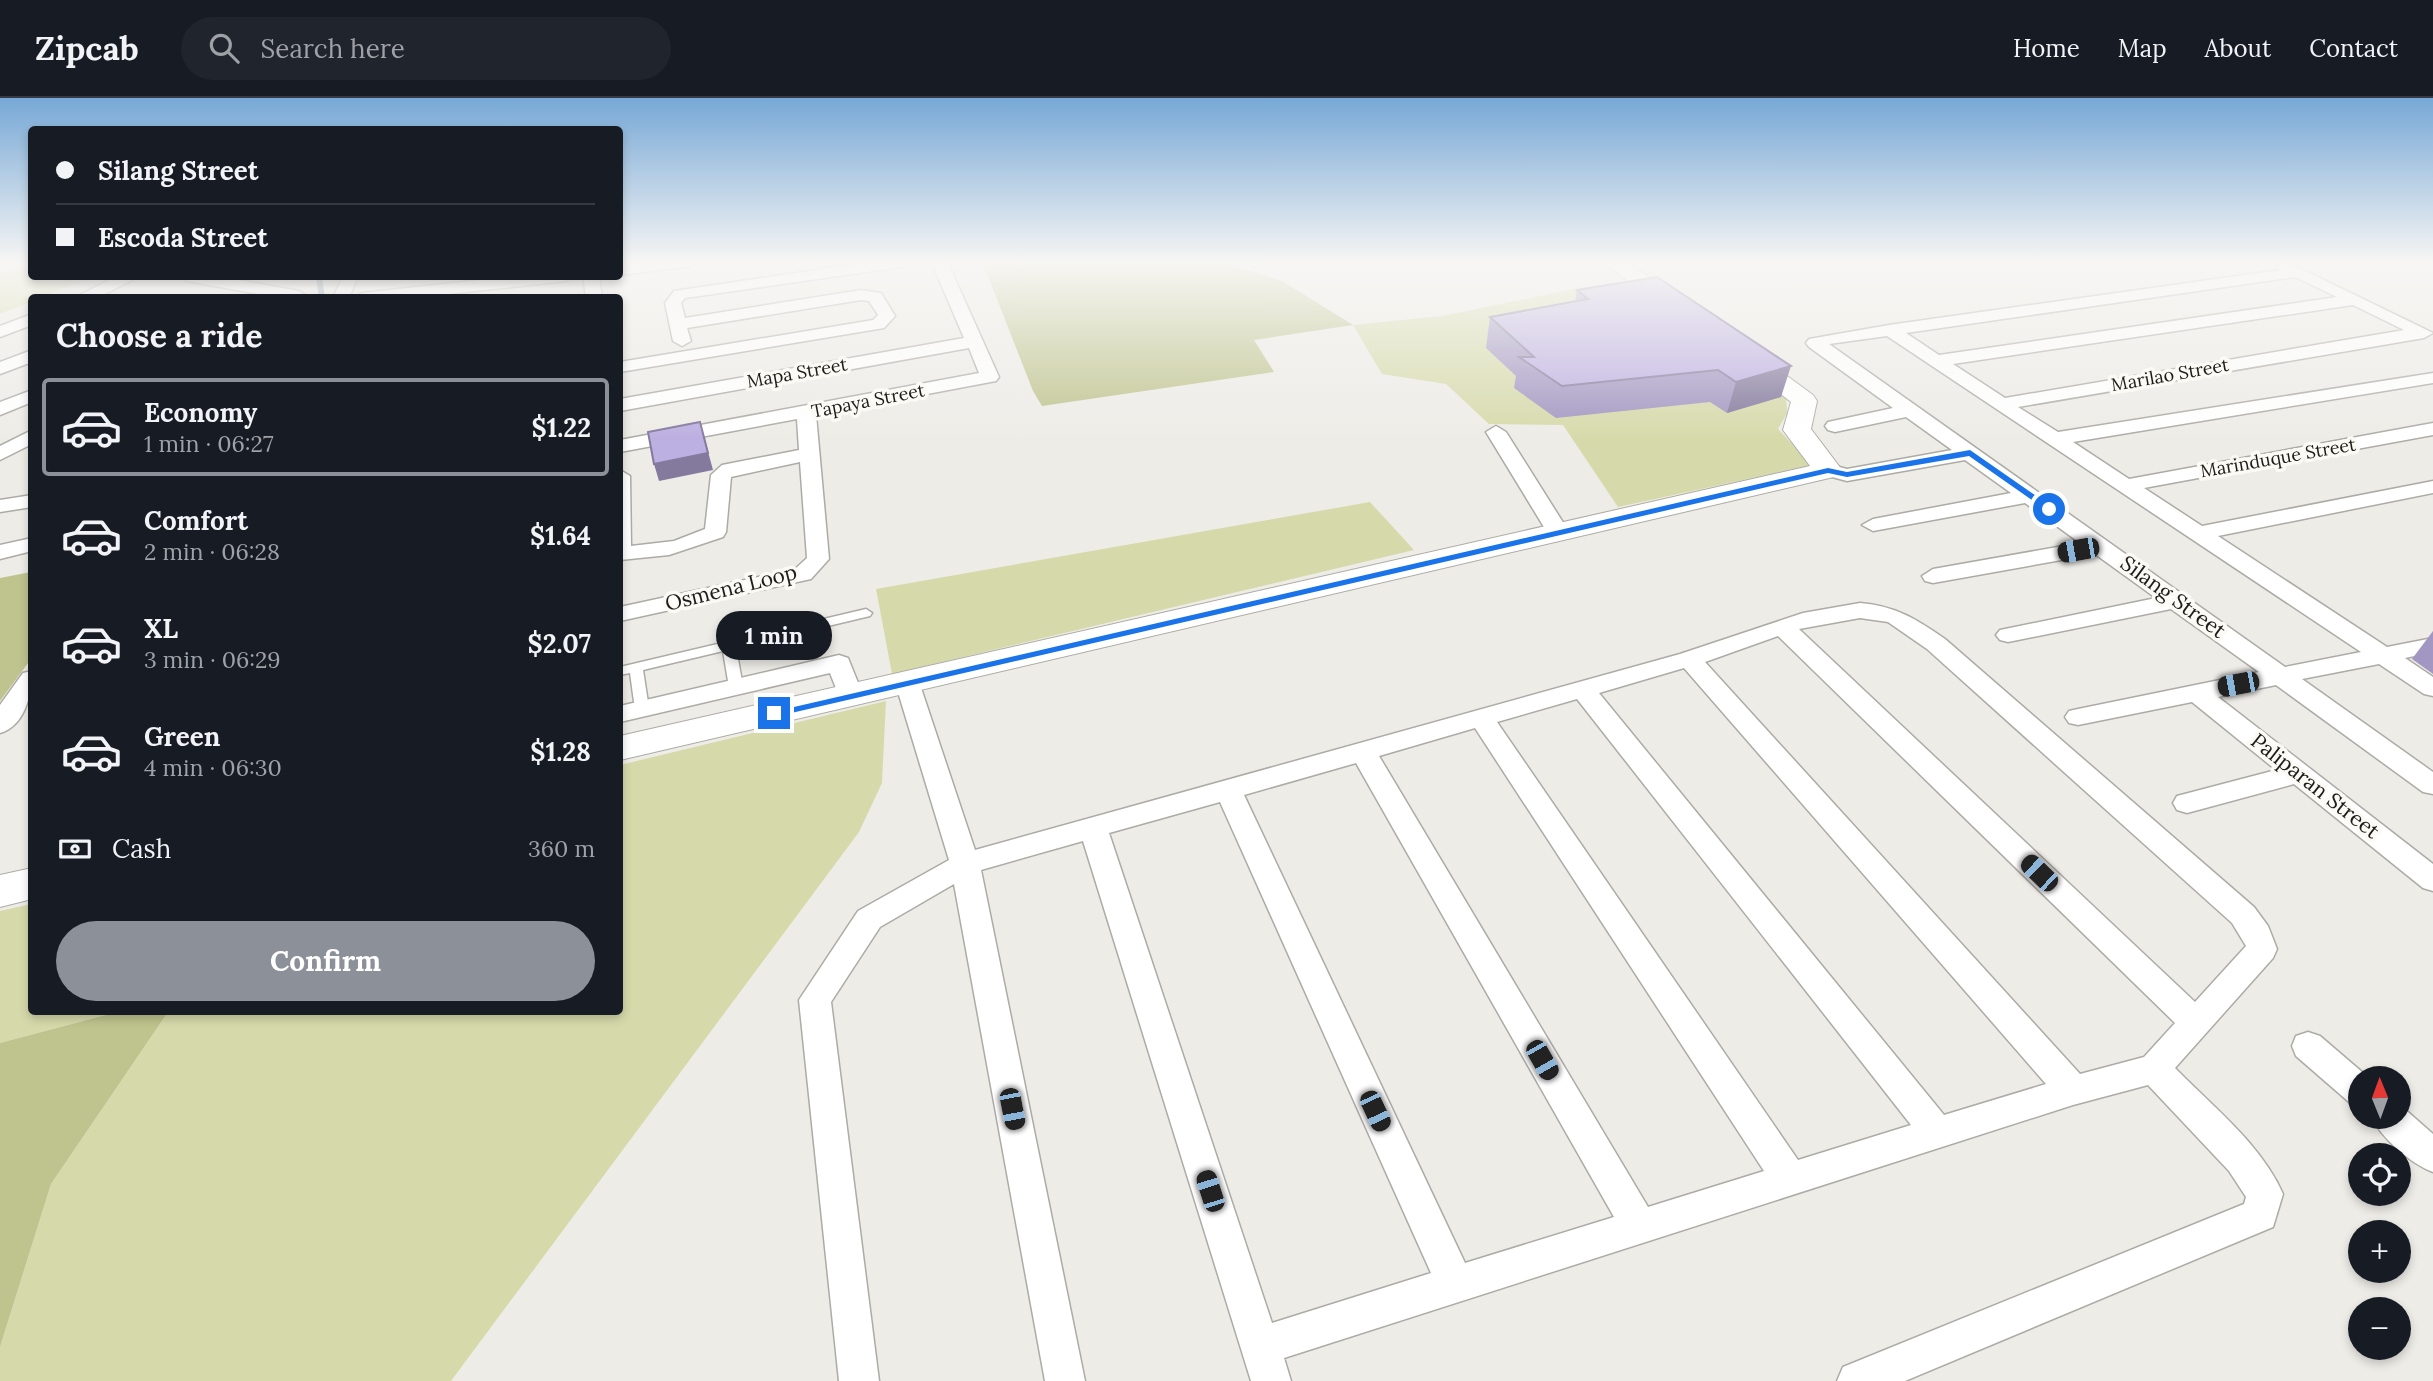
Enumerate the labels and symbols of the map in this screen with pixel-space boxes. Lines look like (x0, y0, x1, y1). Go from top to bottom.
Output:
street label: Mapa Street (745, 352, 849, 393)
street label: Marilao Street (2109, 353, 2231, 396)
street label: Tapaya Street (809, 378, 926, 423)
street label: Marinduque Street (2198, 432, 2358, 483)
route start (2033, 493, 2065, 525)
car (2056, 536, 2101, 564)
street label: Silang Street (2115, 549, 2232, 644)
street label: Osmena Loop (662, 558, 800, 617)
callout: 1 min (716, 612, 832, 660)
car (2216, 670, 2261, 698)
route end (758, 697, 790, 729)
street label: Paliparan Street (2246, 727, 2386, 845)
car (2017, 851, 2062, 895)
car (1523, 1037, 1562, 1083)
north arrow (2348, 1066, 2412, 1129)
car (998, 1086, 1027, 1132)
car (1357, 1088, 1394, 1134)
car (1194, 1168, 1227, 1214)

